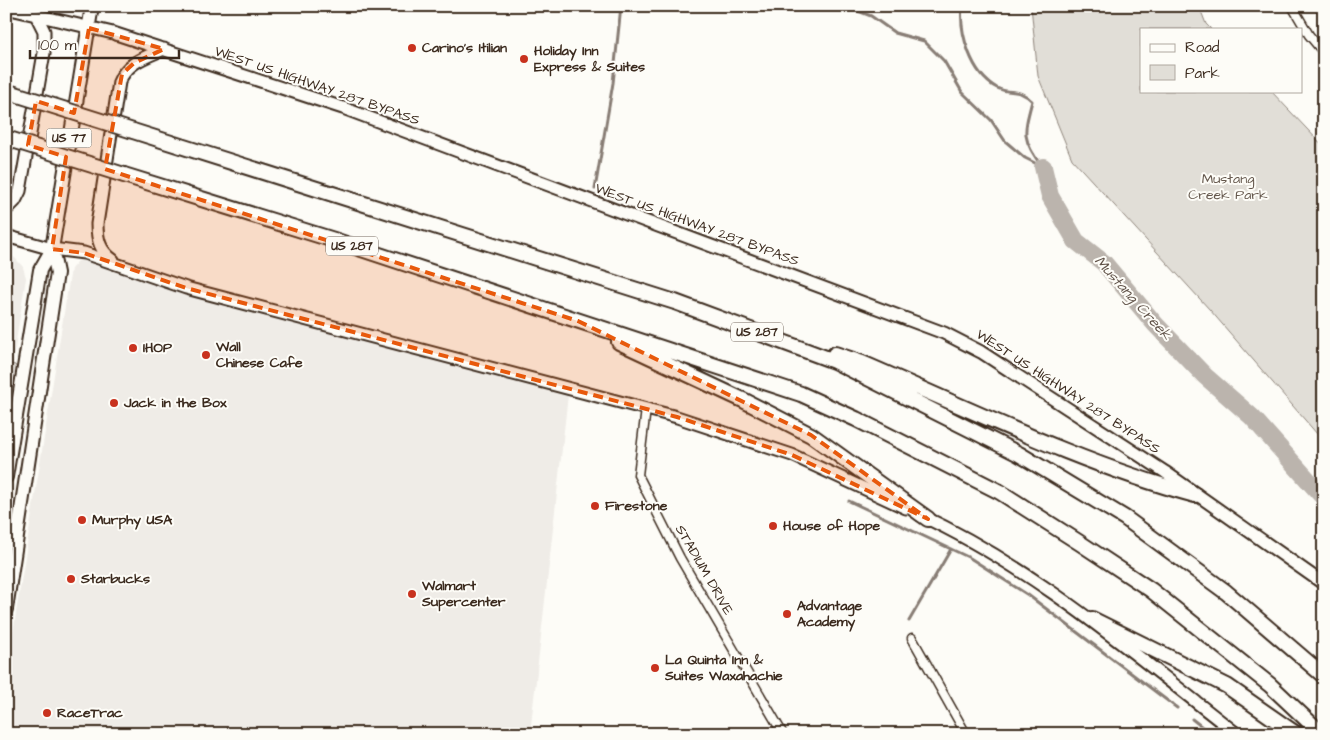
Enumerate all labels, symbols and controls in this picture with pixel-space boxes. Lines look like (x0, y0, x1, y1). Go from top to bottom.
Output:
scale bar (30, 28, 179, 60)
legend (1140, 28, 1302, 92)
text: 100 m (38, 35, 77, 56)
text: Road (1185, 37, 1220, 58)
place label: Carino's Itilian (422, 38, 507, 58)
street label: WEST US HIGHWAY 287 BYPASS (212, 41, 422, 131)
place label: Holiday Inn Express & Suites (534, 41, 645, 77)
marker: Carino's Itilian (406, 42, 418, 54)
marker: Holiday Inn Express & Suites (518, 53, 530, 65)
text: Park (1185, 63, 1220, 84)
road number: US 77 (46, 128, 92, 148)
park label: Mustang Creek Park (1188, 169, 1268, 205)
street label: WEST US HIGHWAY 287 BYPASS (592, 179, 802, 271)
road number: US 287 (326, 237, 378, 256)
water label: Mustang Creek (1089, 251, 1177, 346)
road number: US 287 (731, 322, 783, 342)
street label: WEST US HIGHWAY 287 BYPASS (972, 325, 1164, 459)
place label: Wall Chinese Cafe (215, 337, 303, 373)
place label: IHOP (143, 338, 172, 358)
marker: IHOP (127, 342, 139, 354)
marker: Wall Chinese Cafe (200, 349, 212, 361)
place label: Jack in the Box (123, 393, 227, 413)
marker: Jack in the Box (108, 397, 120, 409)
place label: Firestone (605, 496, 668, 516)
marker: Firestone (589, 500, 601, 512)
place label: Murphy USA (92, 510, 173, 530)
marker: Murphy USA (76, 514, 88, 526)
place label: House of Hope (783, 516, 881, 536)
marker: House of Hope (767, 520, 779, 532)
street label: STADIUM DRIVE (670, 521, 738, 619)
place label: Starbucks (80, 569, 150, 589)
marker: Starbucks (65, 573, 77, 585)
place label: Walmart Supercenter (421, 576, 506, 612)
marker: Walmart Supercenter (406, 588, 418, 600)
place label: Advantage Academy (797, 596, 863, 632)
marker: Advantage Academy (781, 608, 793, 620)
place label: La Quinta Inn & Suites Waxahachie (664, 650, 783, 686)
marker: La Quinta Inn & Suites Waxahachie (649, 662, 661, 674)
place label: RaceTrac (57, 703, 123, 723)
marker: RaceTrac (41, 707, 53, 719)

